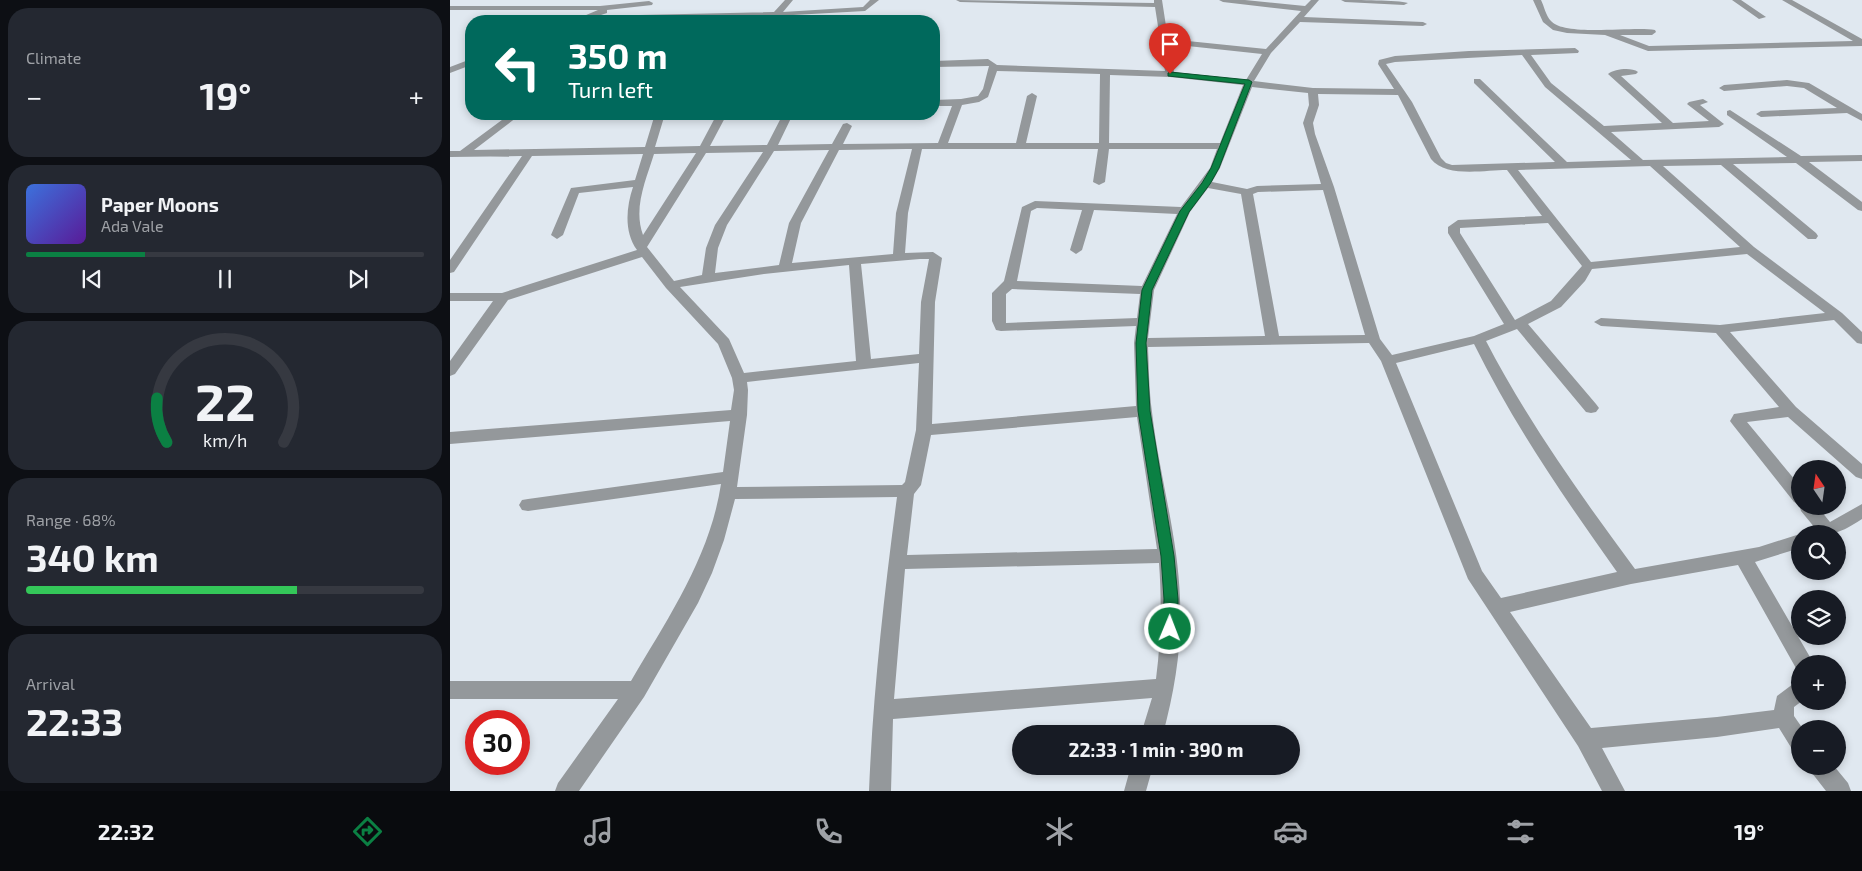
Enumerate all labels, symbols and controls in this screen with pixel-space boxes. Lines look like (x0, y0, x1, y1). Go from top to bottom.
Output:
pin (1149, 23, 1191, 74)
icon: arrive (1156, 30, 1184, 58)
text: 350 m (568, 34, 668, 76)
icon: left (485, 35, 550, 100)
text: Climate (26, 48, 81, 67)
text: 19° (200, 72, 251, 118)
text: Turn left (568, 76, 653, 102)
text: − (26, 79, 42, 113)
text: + (409, 79, 424, 113)
text: Paper Moons (101, 193, 219, 216)
text: Ada Vale (101, 216, 164, 235)
icon: previous (78, 265, 106, 293)
icon: pause (211, 265, 239, 293)
icon: next (344, 265, 372, 293)
text: 22 (195, 369, 255, 431)
text: km/h (203, 429, 247, 451)
north arrow (1791, 460, 1846, 515)
map controls (1791, 460, 1846, 775)
text: Range · 68% (26, 510, 116, 529)
button: search (1791, 525, 1846, 580)
text: 340 km (26, 534, 159, 580)
button: layers (1791, 590, 1846, 645)
position arrow (1143, 602, 1195, 654)
button: + (1791, 655, 1846, 710)
text: Arrival (26, 674, 75, 693)
text: 22:33 (26, 698, 123, 744)
speed limit sign: 30 (465, 710, 530, 775)
button: − (1791, 720, 1846, 775)
text: 22:33 · 1 min · 390 m (1069, 738, 1244, 761)
icon: directions (350, 814, 385, 849)
icon: music (581, 814, 616, 849)
icon: phone (811, 814, 846, 849)
icon: climate (1042, 814, 1077, 849)
icon: car (1273, 814, 1308, 849)
icon: filters (1503, 814, 1538, 849)
text: 22:32 (98, 818, 154, 844)
text: 19° (1734, 818, 1764, 844)

